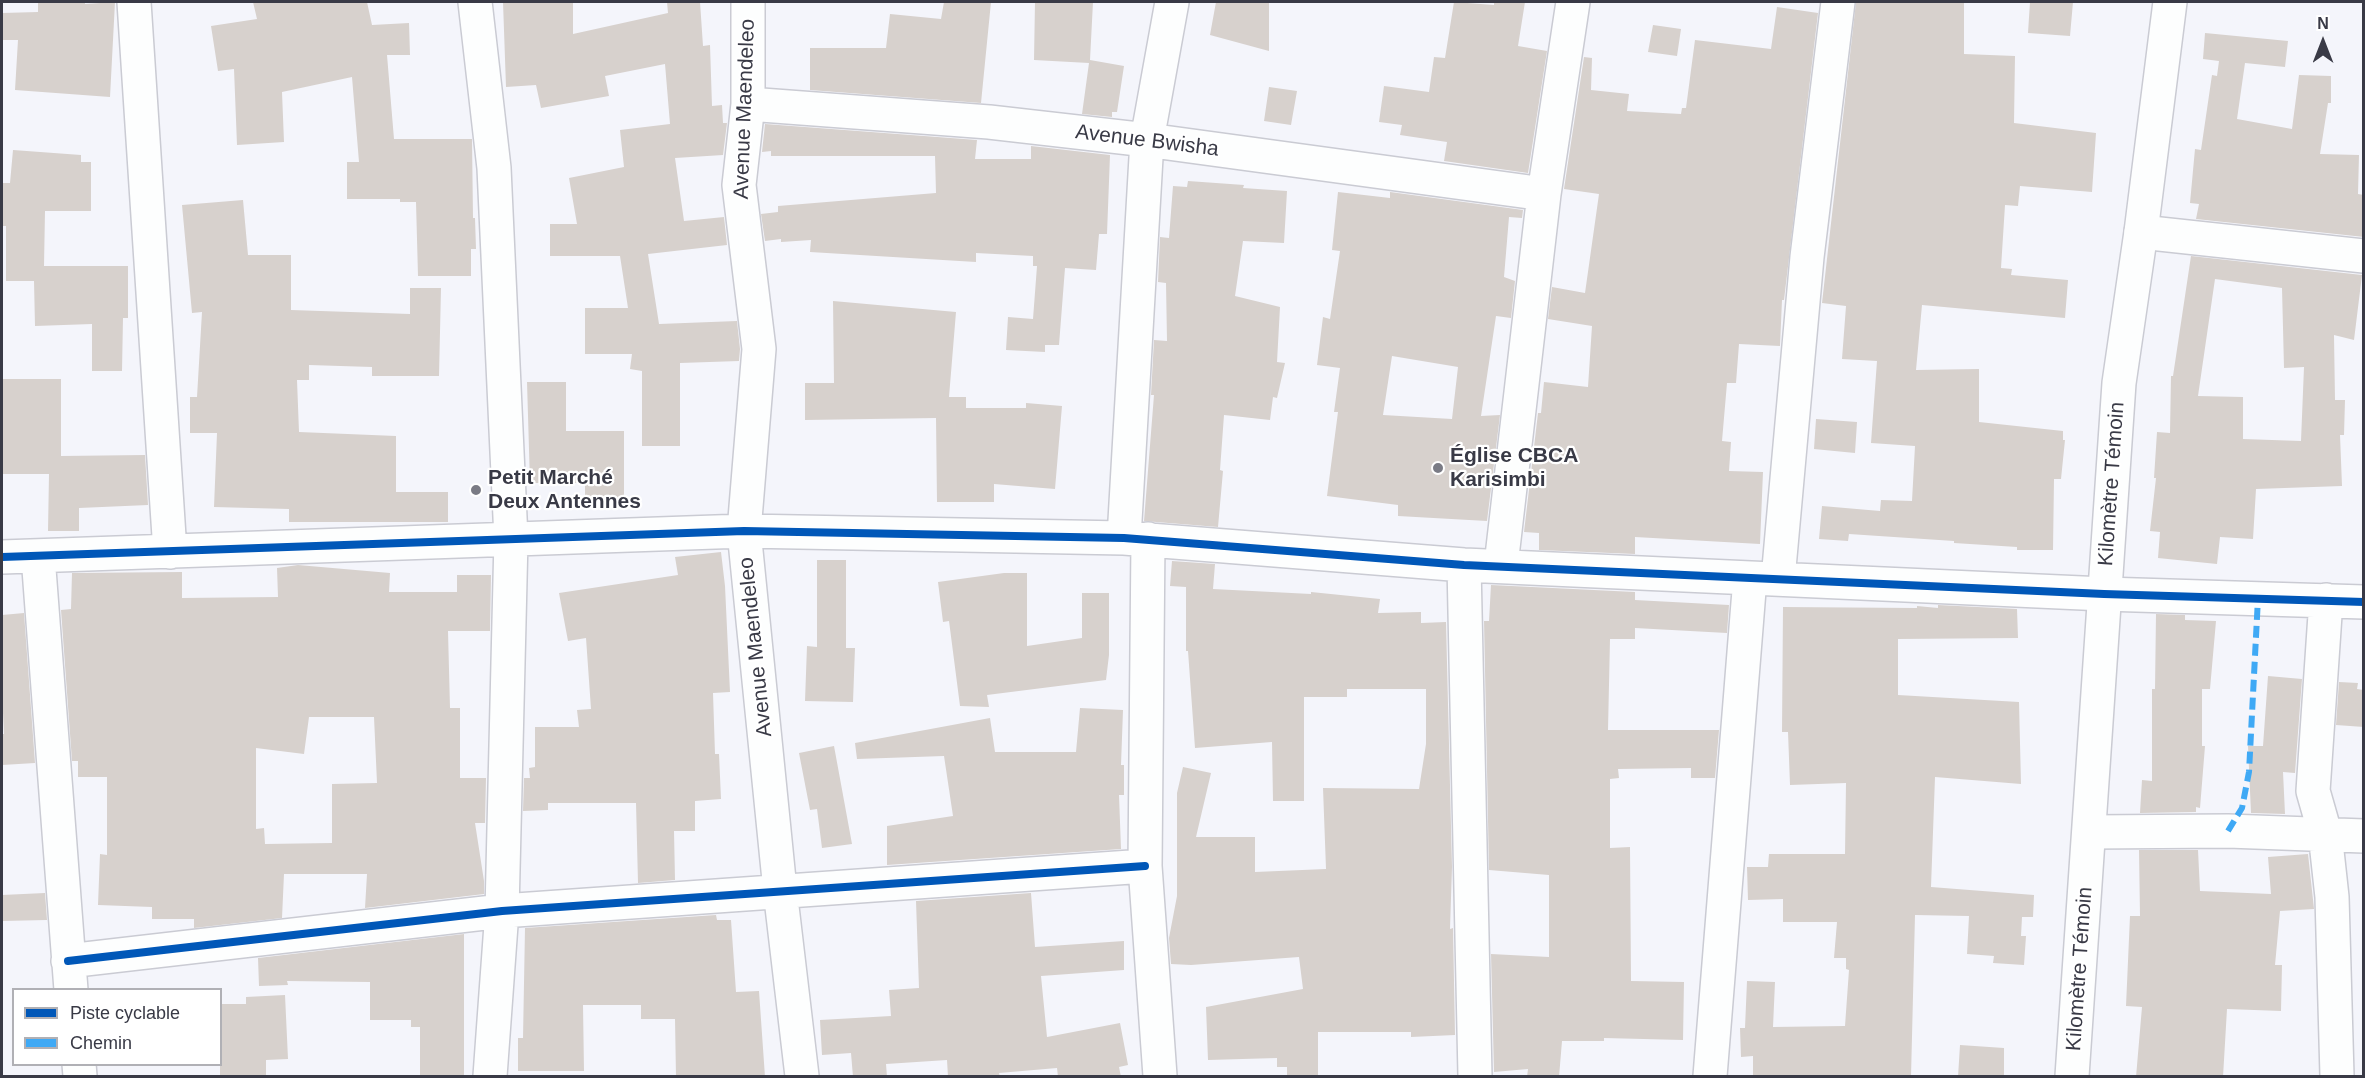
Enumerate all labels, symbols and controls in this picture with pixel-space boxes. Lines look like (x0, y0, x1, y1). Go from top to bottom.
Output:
north arrow (2293, 12, 2353, 72)
text: N (2317, 15, 2329, 32)
street label: Avenue Maendeleo (729, 18, 761, 200)
street label: Avenue Bwisha (1074, 120, 1220, 162)
street label: Kilomètre Témoin (2094, 401, 2130, 567)
place label: Église CBCA Karisimbi (1450, 443, 1578, 493)
marker: Église CBCA Karisimbi (1431, 461, 1445, 475)
place label: Petit Marché Deux Antennes (488, 465, 641, 515)
marker: Petit Marché Deux Antennes (469, 483, 483, 497)
street label: Avenue Maendeleo (734, 556, 778, 738)
street label: Kilomètre Témoin (2062, 886, 2098, 1052)
legend (12, 988, 222, 1066)
text: Piste cyclable (70, 1003, 180, 1023)
text: Chemin (70, 1033, 132, 1053)

